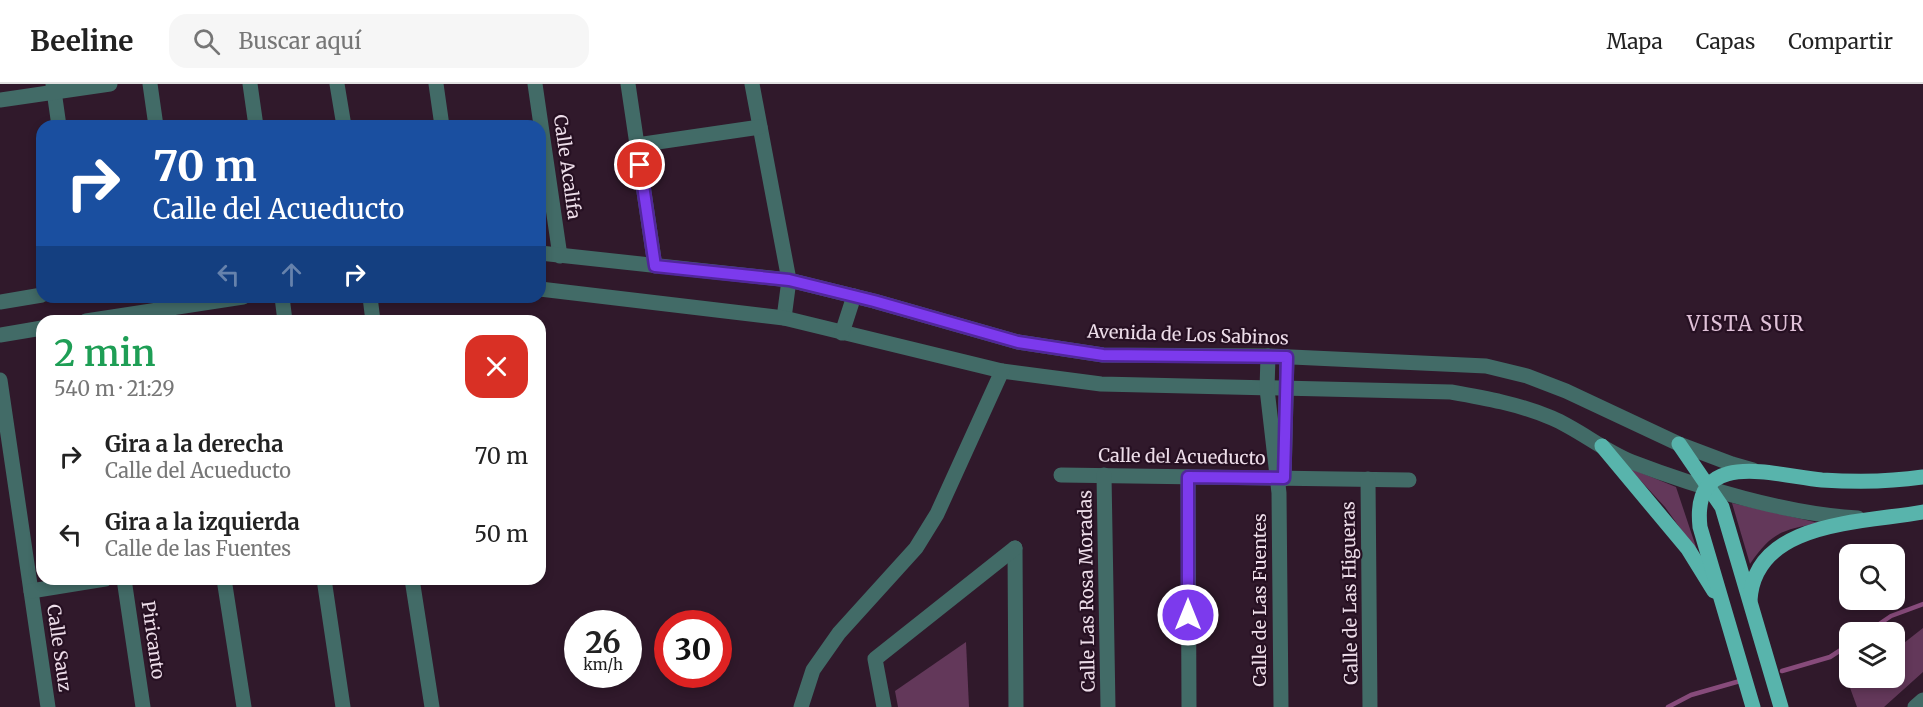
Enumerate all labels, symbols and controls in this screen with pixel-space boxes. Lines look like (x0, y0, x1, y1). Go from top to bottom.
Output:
search box (169, 14, 589, 68)
text: Beeline (30, 23, 133, 59)
icon: search (190, 25, 223, 58)
text: Buscar aquí (238, 27, 361, 55)
text: Mapa (1606, 28, 1663, 55)
text: Capas (1696, 28, 1755, 55)
text: Compartir (1788, 28, 1893, 55)
street label: Calle Acalifa (549, 113, 586, 221)
pin (614, 139, 665, 190)
text: 70 m (153, 140, 257, 192)
icon: right (54, 144, 132, 222)
icon: arrive (623, 148, 656, 181)
text: Calle del Acueducto (153, 192, 404, 226)
icon: left (212, 258, 245, 291)
icon: ahead (275, 258, 308, 291)
icon: right (338, 258, 371, 291)
district label: VISTA SUR (1686, 311, 1805, 336)
street label: Avenida de Los Sabinos (1086, 319, 1289, 350)
text: 2 min (54, 331, 156, 376)
button: close (465, 335, 528, 398)
text: 540 m · 21:29 (54, 376, 175, 401)
text: Gira a la derecha (105, 430, 283, 458)
icon: right (54, 440, 87, 473)
text: 70 m (475, 442, 528, 470)
street label: Calle del Acueducto (1098, 444, 1266, 469)
text: Calle del Acueducto (105, 458, 291, 483)
street label: Calle Las Rosa Moradas (1073, 490, 1100, 692)
street label: Calle de Las Higueras (1336, 501, 1363, 685)
text: Gira a la izquierda (105, 508, 300, 536)
street label: Calle de Las Fuentes (1248, 513, 1271, 687)
icon: left (54, 518, 87, 551)
text: 50 m (474, 520, 528, 548)
text: Calle de las Fuentes (105, 536, 291, 561)
map controls (1839, 544, 1905, 688)
button: search (1839, 544, 1905, 610)
position arrow (1156, 583, 1220, 647)
street label: Piricanto (137, 599, 170, 681)
street label: Calle Sauz (42, 603, 77, 693)
speed limit sign: 30 (654, 610, 732, 688)
button: layers (1839, 622, 1905, 688)
text: 26 (585, 623, 621, 661)
text: km/h (583, 655, 623, 674)

